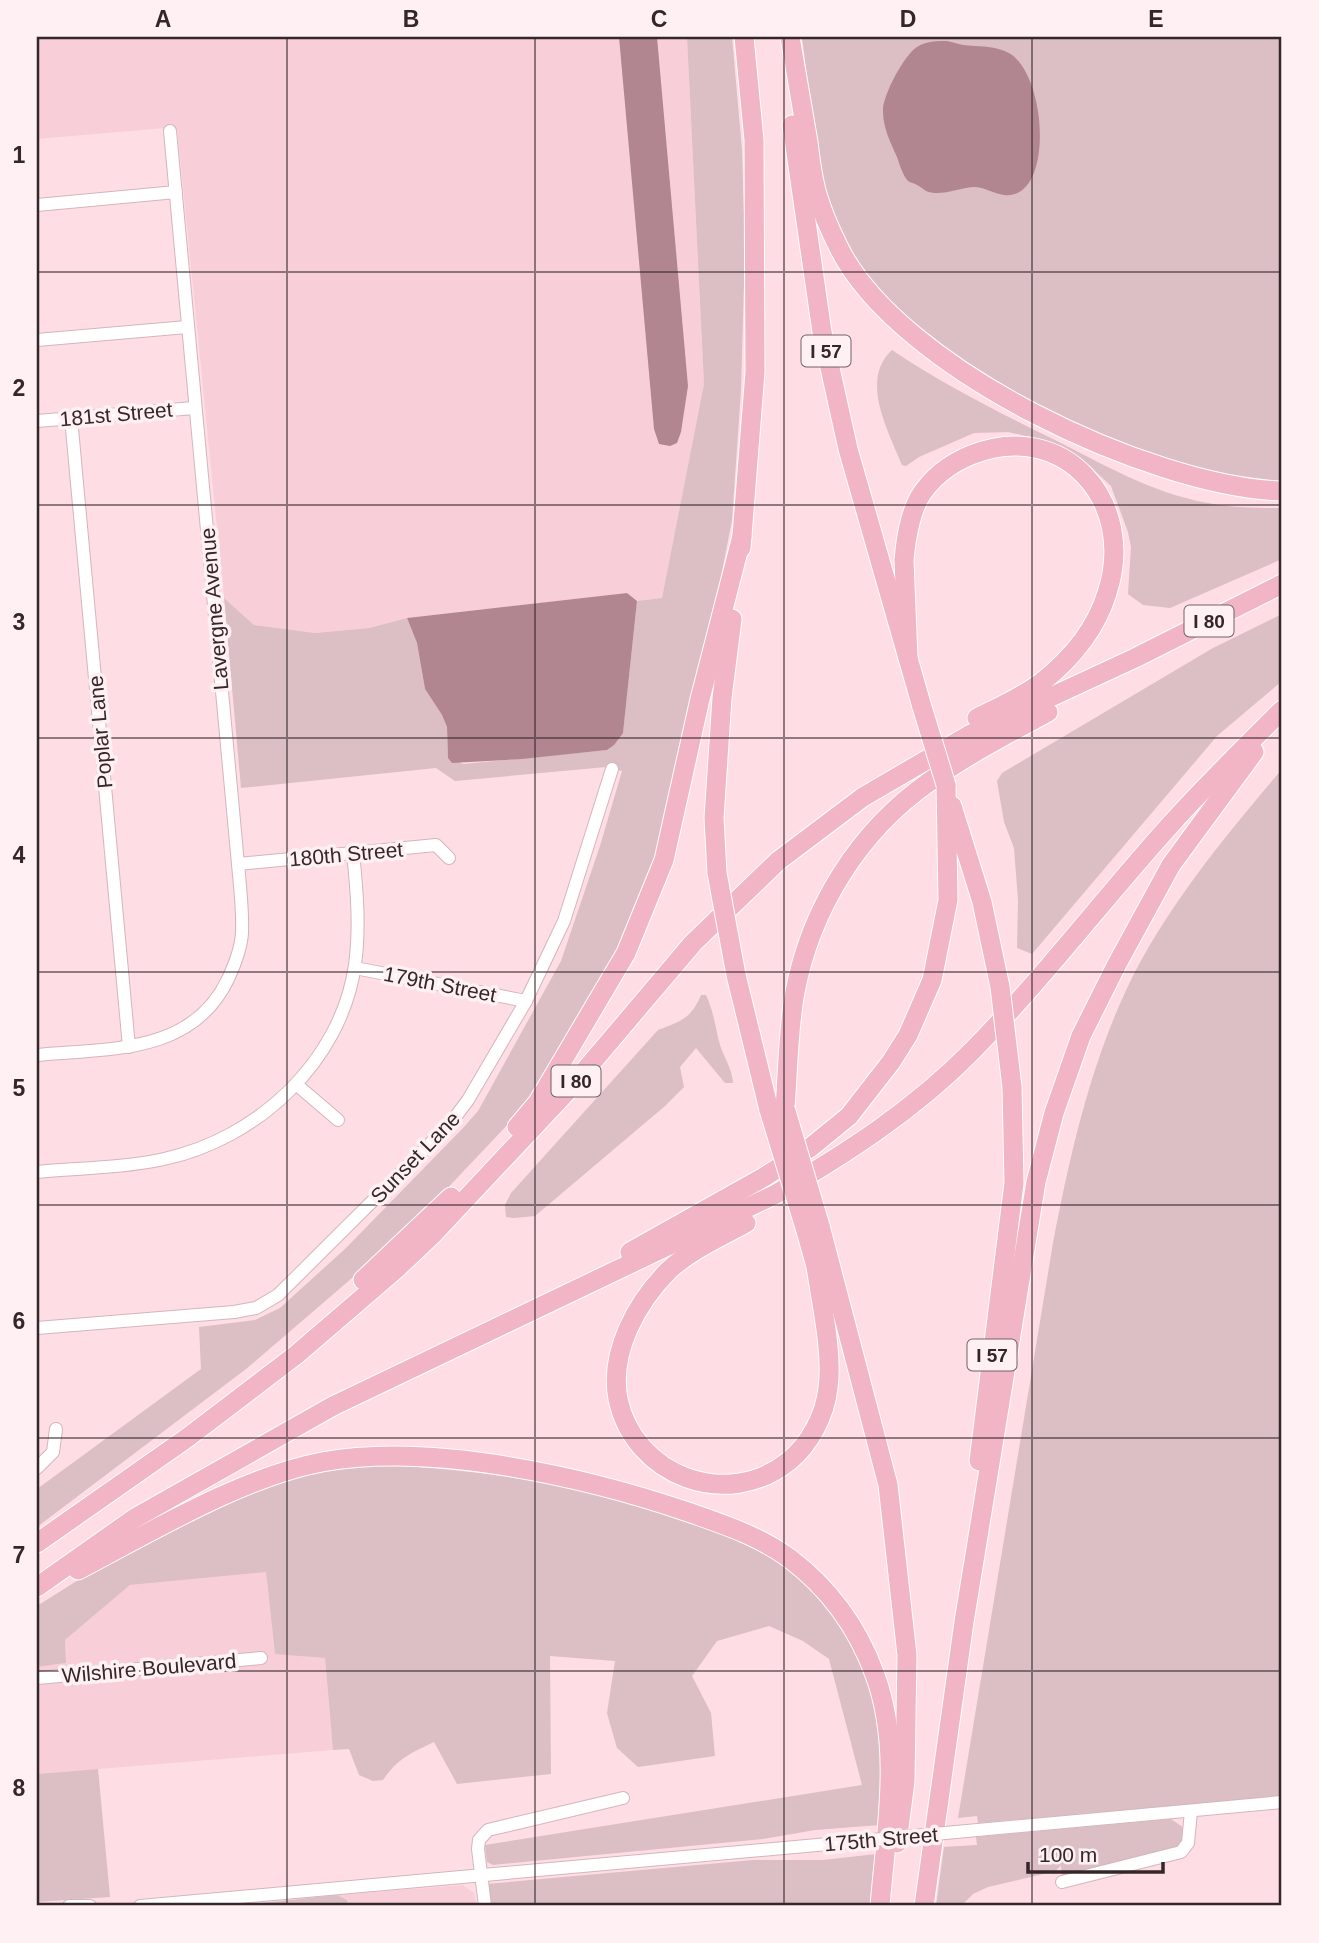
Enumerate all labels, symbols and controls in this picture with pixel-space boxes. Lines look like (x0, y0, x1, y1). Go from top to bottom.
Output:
text: A (155, 6, 171, 32)
text: B (403, 6, 419, 32)
text: C (651, 6, 667, 32)
text: D (900, 6, 916, 32)
text: E (1148, 6, 1164, 32)
text: 1 (13, 142, 26, 168)
road number: I 57 (802, 336, 850, 366)
text: 2 (13, 375, 25, 401)
street label: 181st Street (59, 398, 174, 430)
street label: Lavergne Avenue (195, 527, 233, 691)
road number: I 80 (1184, 606, 1234, 636)
text: 3 (13, 609, 25, 635)
street label: Poplar Lane (84, 675, 116, 789)
street label: 180th Street (288, 838, 404, 870)
text: 4 (13, 842, 26, 868)
street label: 179th Street (382, 962, 499, 1006)
road number: I 80 (552, 1065, 600, 1096)
text: 5 (13, 1075, 26, 1101)
street label: Sunset Lane (366, 1107, 464, 1207)
text: 6 (13, 1308, 25, 1334)
road number: I 57 (968, 1340, 1016, 1371)
text: 7 (13, 1542, 25, 1568)
street label: Wilshire Boulevard (61, 1649, 237, 1687)
text: 8 (13, 1775, 26, 1801)
street label: 175th Street (823, 1823, 939, 1855)
scale bar (1028, 1831, 1163, 1875)
text: 100 m (1039, 1843, 1097, 1866)

